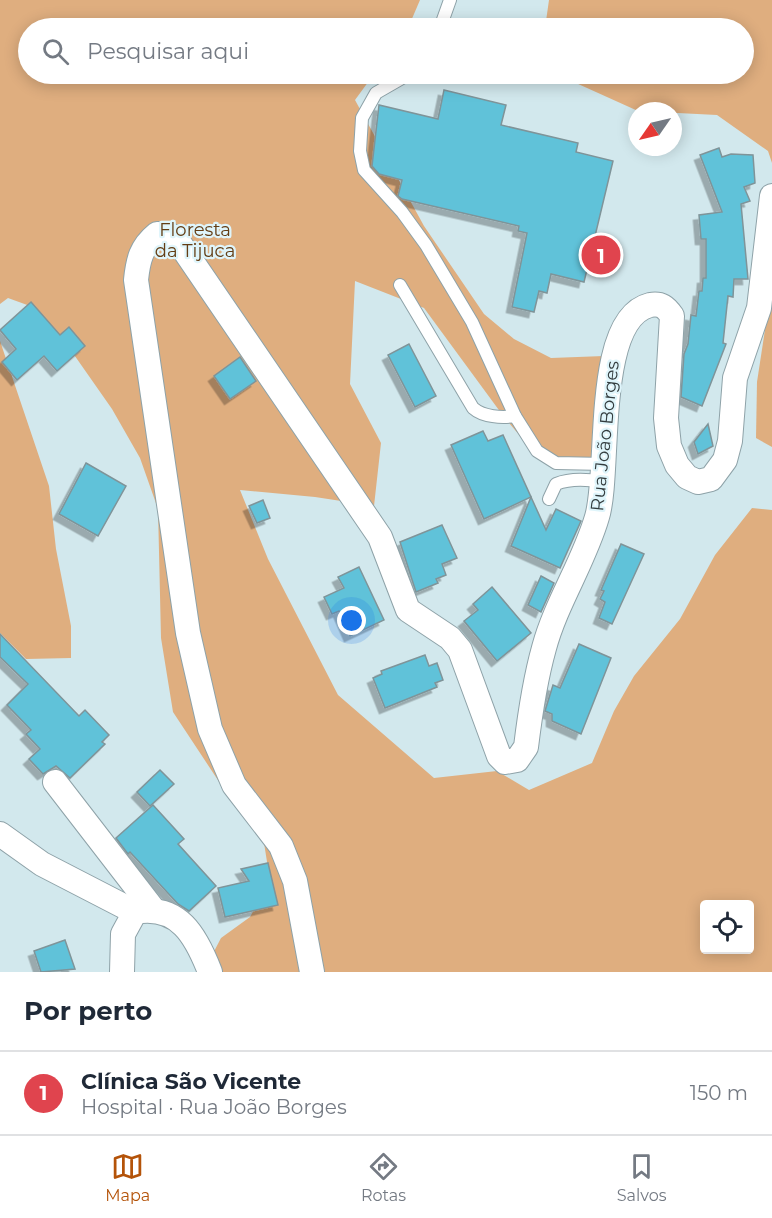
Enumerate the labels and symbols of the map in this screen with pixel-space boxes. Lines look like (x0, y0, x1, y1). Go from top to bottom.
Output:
north arrow (628, 102, 682, 156)
park label: Floresta da Tijuca (155, 219, 235, 262)
pin: 1 (582, 232, 620, 278)
street label: Rua João Borges (586, 359, 624, 512)
your location (337, 606, 366, 635)

